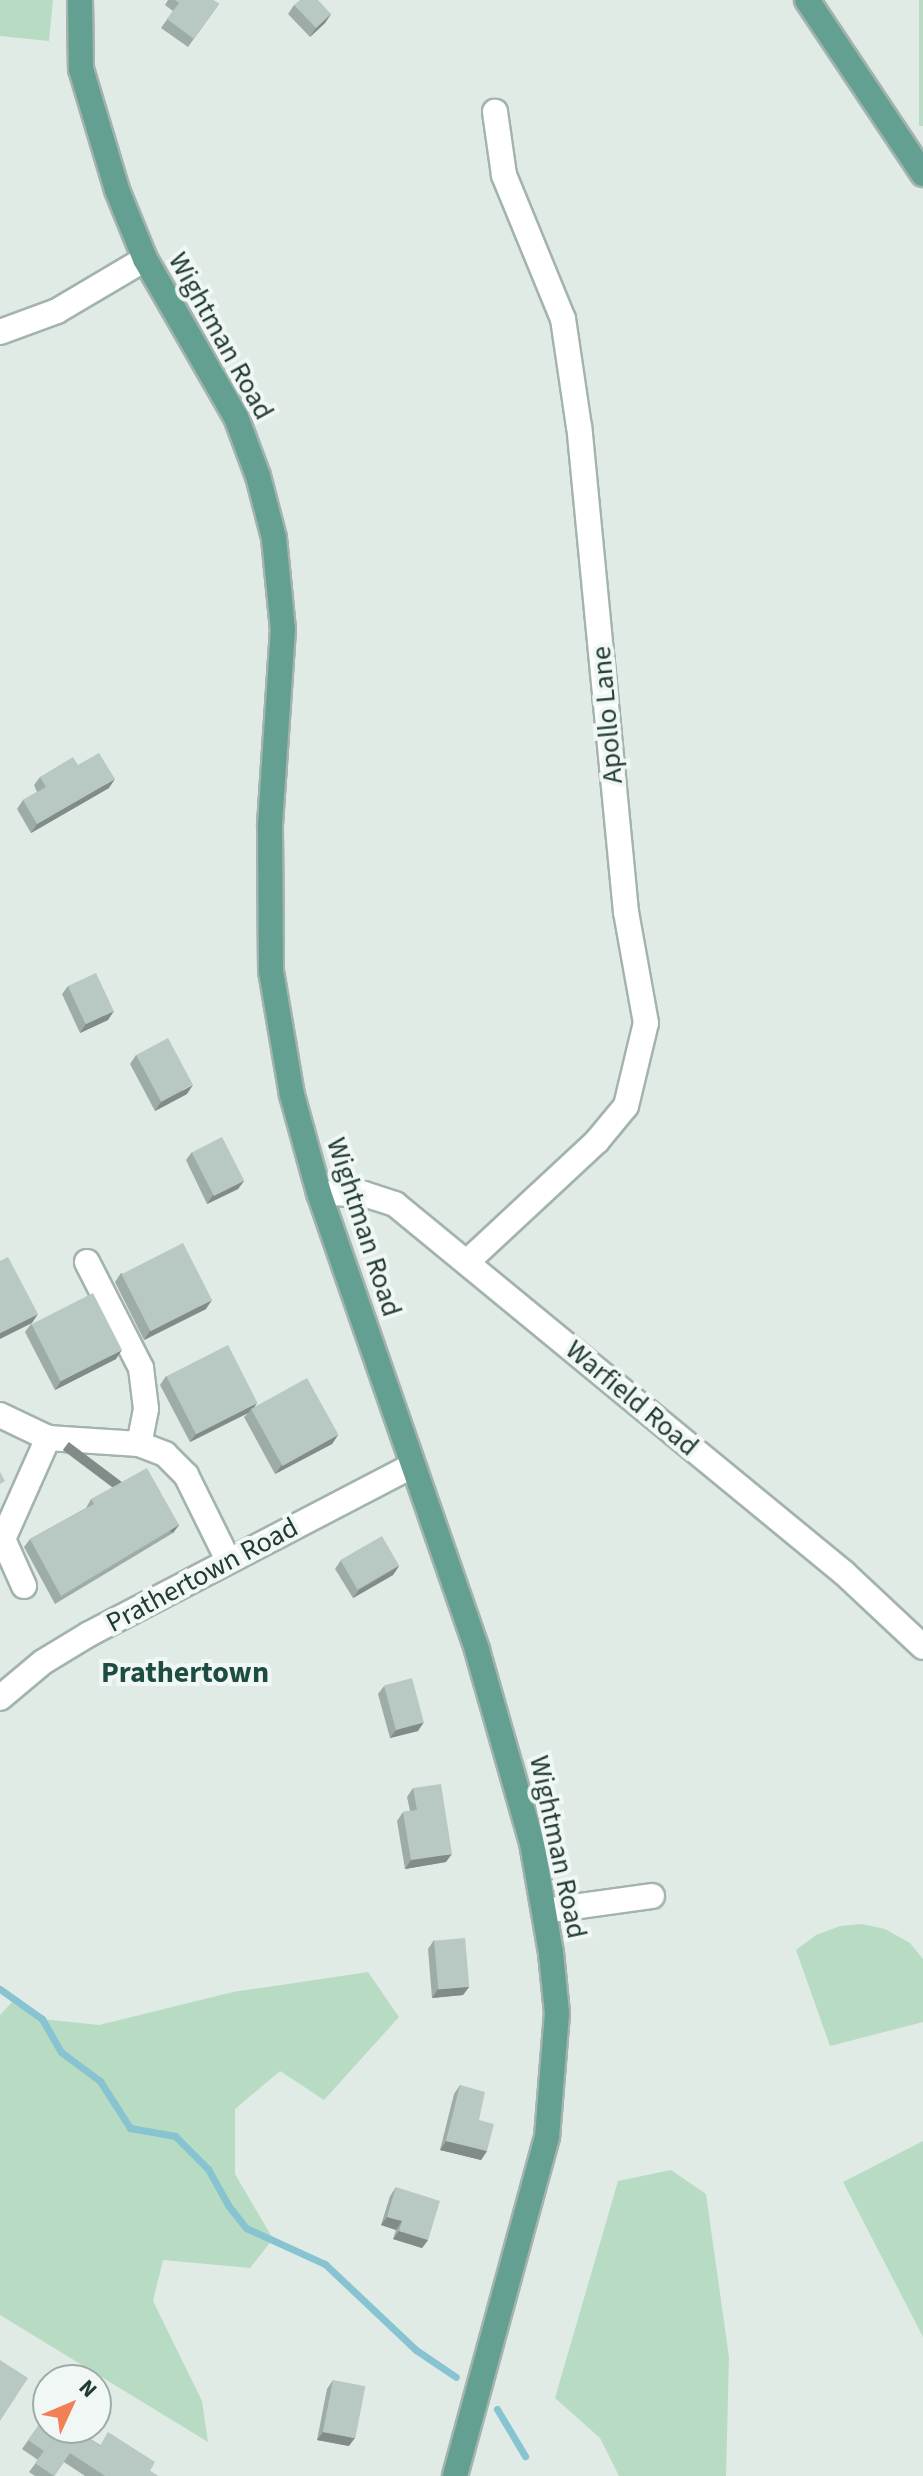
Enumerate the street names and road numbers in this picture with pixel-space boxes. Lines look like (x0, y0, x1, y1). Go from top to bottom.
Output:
street label: Wightman Road (161, 246, 281, 426)
street label: Apollo Lane (584, 645, 630, 785)
street label: Wightman Road (319, 1133, 409, 1321)
street label: Warfield Road (559, 1333, 705, 1463)
street label: Prathertown Road (100, 1510, 304, 1640)
street label: Wightman Road (522, 1753, 594, 1941)

